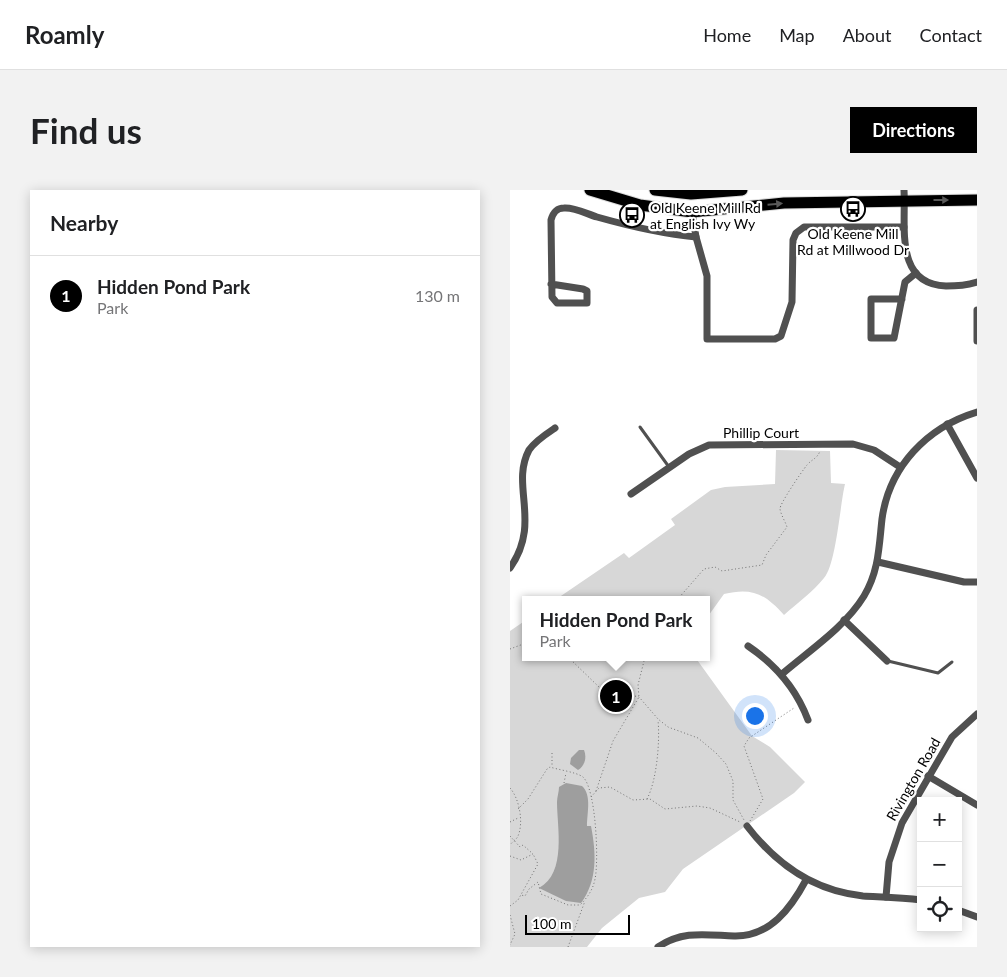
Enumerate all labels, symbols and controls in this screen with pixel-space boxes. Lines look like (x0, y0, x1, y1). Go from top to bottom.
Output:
text: Roamly (25, 20, 104, 49)
text: Home (703, 24, 751, 46)
text: Map (779, 24, 815, 46)
text: About (843, 24, 892, 46)
text: Contact (920, 24, 982, 46)
button: Directions (850, 107, 977, 153)
text: Find us (30, 109, 142, 151)
bus stop icon: Old Keene Mill Rd at Millwood Dr (840, 196, 866, 222)
one-way arrow (933, 196, 949, 204)
place label: Old Keene Mill Rd at English Ivy Wy (650, 199, 761, 232)
one-way arrow (767, 200, 783, 208)
bus stop icon: Old Keene Mill Rd at English Ivy Wy (619, 202, 645, 228)
text: Nearby (50, 210, 118, 235)
place label: Old Keene Mill Rd at Millwood Dr (797, 225, 909, 258)
text: Hidden Pond Park (97, 275, 250, 298)
text: 1 (61, 286, 71, 305)
text: 130 m (415, 286, 460, 305)
text: Park (97, 298, 128, 317)
street label: Phillip Court (723, 424, 799, 441)
popup (522, 596, 710, 661)
text: Hidden Pond Park (539, 608, 693, 631)
text: Park (539, 631, 571, 650)
pin: 1 (600, 677, 632, 715)
your location (742, 703, 768, 729)
street label: Rivington Road (882, 734, 944, 824)
map controls (917, 797, 962, 932)
button: + (917, 797, 962, 842)
button: − (917, 842, 962, 887)
button: locate (917, 887, 962, 932)
scale bar (525, 912, 630, 935)
text: 100 m (532, 915, 571, 932)

